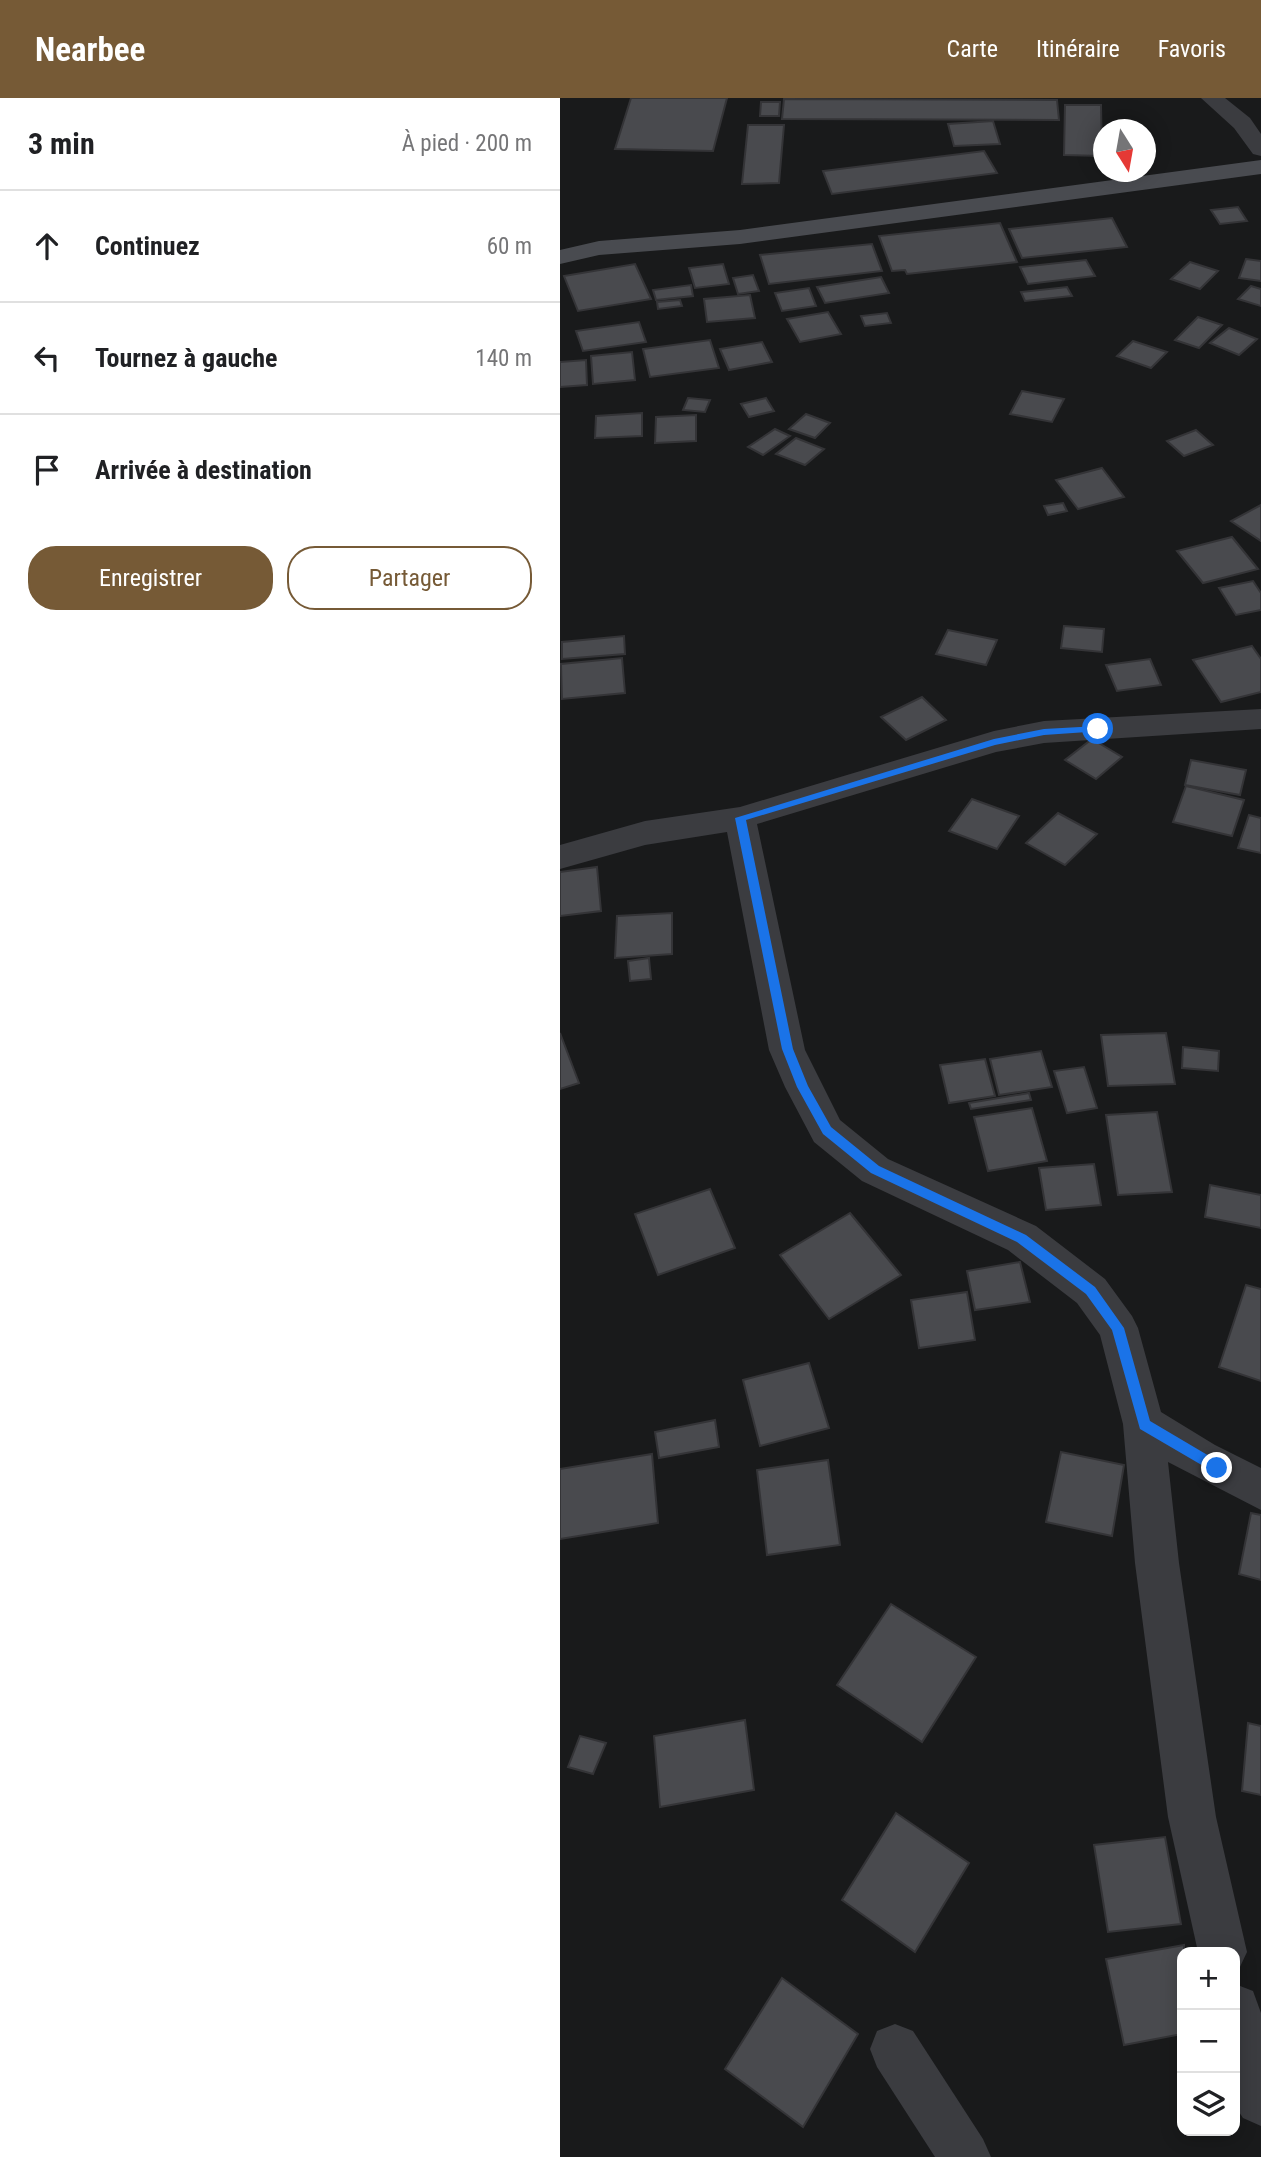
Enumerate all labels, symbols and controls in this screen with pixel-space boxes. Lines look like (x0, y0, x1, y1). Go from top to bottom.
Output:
text: Nearbee (35, 30, 145, 69)
text: Carte (947, 35, 998, 63)
text: Itinéraire (1036, 35, 1120, 63)
text: Favoris (1158, 35, 1226, 63)
north arrow (1093, 119, 1156, 182)
text: 3 min (28, 126, 95, 161)
text: À pied · 200 m (402, 130, 532, 157)
icon: ahead (28, 227, 66, 265)
text: Continuez (95, 231, 200, 261)
text: 60 m (487, 233, 532, 260)
icon: left (28, 339, 66, 377)
text: Tournez à gauche (95, 343, 277, 373)
text: 140 m (475, 345, 532, 372)
icon: arrive (28, 451, 66, 489)
text: Arrivée à destination (95, 455, 312, 485)
button: Enregistrer (28, 546, 273, 610)
button: Partager (287, 546, 532, 610)
route start (1082, 713, 1113, 744)
route end (1201, 1452, 1232, 1483)
map controls (1177, 1947, 1240, 2136)
button: + (1177, 1947, 1240, 2010)
button: − (1177, 2010, 1240, 2073)
button: layers (1177, 2073, 1240, 2136)

